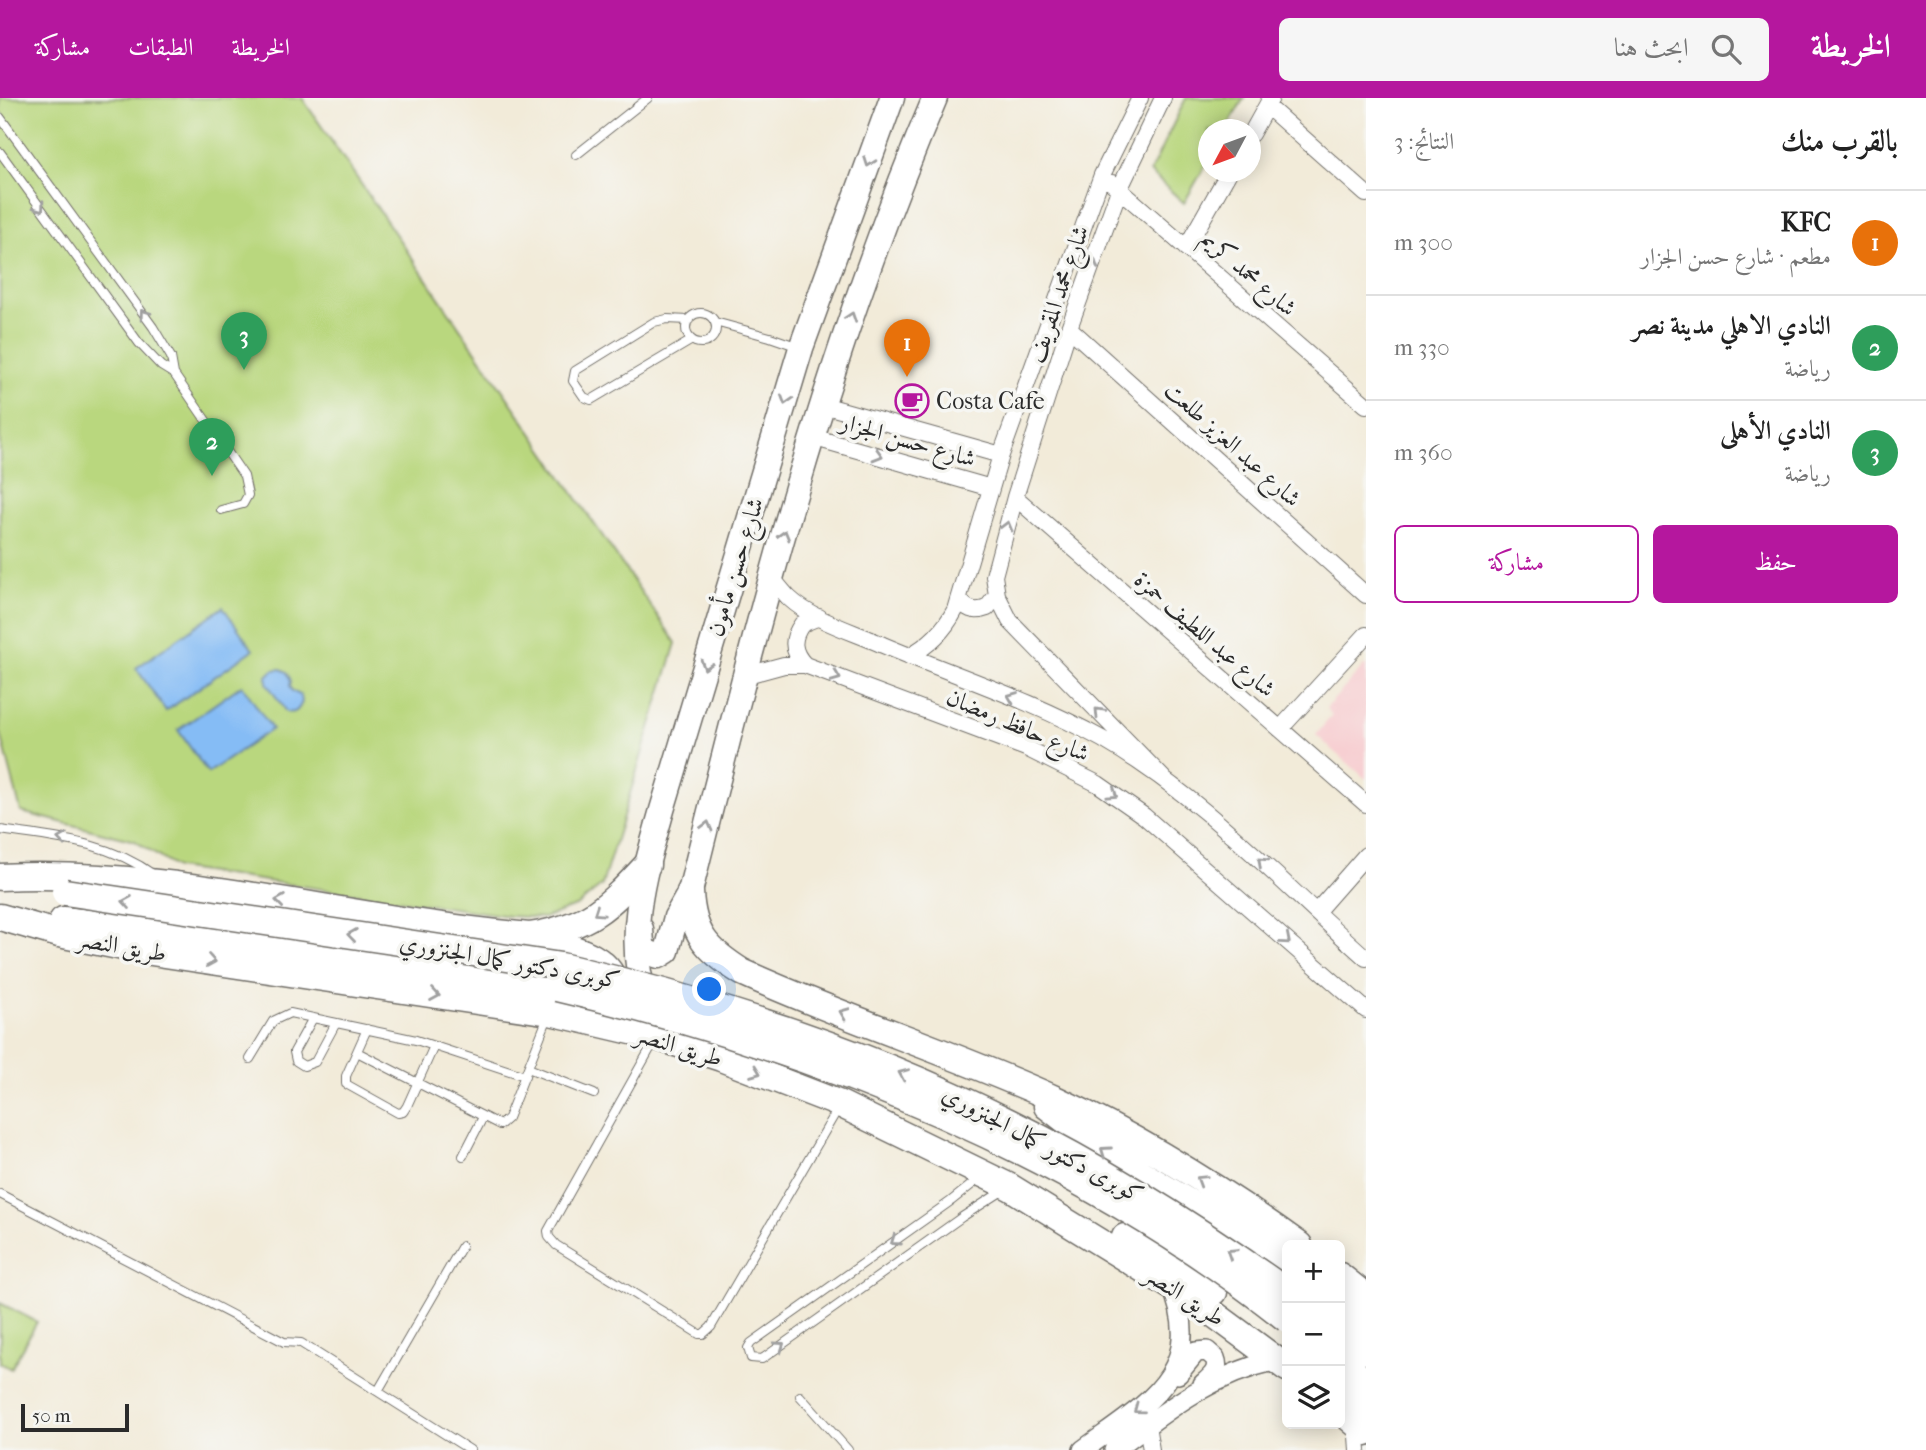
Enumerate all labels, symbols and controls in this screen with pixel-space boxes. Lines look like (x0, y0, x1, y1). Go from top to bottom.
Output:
search box (1279, 18, 1769, 81)
text: الخريطة (1811, 27, 1891, 66)
icon: search (1707, 30, 1745, 68)
text: ابحث هنا (1614, 32, 1689, 63)
text: مشاركة (35, 33, 90, 61)
text: الطبقات (128, 33, 194, 61)
text: الخريطة (232, 33, 290, 61)
north arrow (1198, 119, 1261, 182)
text: بالقرب منك (1781, 124, 1898, 159)
text: النتائج: 3 (1394, 128, 1454, 155)
one-way arrow (863, 156, 877, 168)
one-way arrow (32, 200, 44, 212)
text: KFC (1781, 207, 1831, 238)
street label: شارع محمد المقريف (1021, 222, 1100, 368)
street label: شارع محمد كريم (1191, 224, 1302, 327)
text: 300 m (1394, 229, 1453, 256)
text: 1 (1871, 229, 1879, 256)
text: مطعم · شارع حسن الجزار (1641, 243, 1831, 270)
one-way arrow (1085, 258, 1099, 270)
one-way arrow (140, 309, 152, 322)
text: النادي الاهلي مدينة نصر (1632, 310, 1831, 341)
pin: 3 (221, 312, 267, 370)
one-way arrow (843, 312, 857, 324)
pin: 1 (884, 319, 930, 377)
text: 330 m (1394, 334, 1450, 361)
text: 2 (1869, 334, 1881, 361)
text: رياضة (1785, 355, 1831, 382)
street label: شارع عبد العزيز طلعت (1155, 375, 1307, 517)
cafe icon: Costa Cafe (893, 382, 931, 420)
place label: Costa Cafe (936, 387, 1045, 415)
one-way arrow (779, 394, 794, 406)
street label: شارع حسن الجزار (834, 407, 979, 478)
text: النادي الأهلى (1720, 415, 1831, 446)
pin: 2 (189, 418, 235, 476)
text: 360 m (1394, 439, 1453, 466)
text: 3 (1870, 439, 1880, 466)
one-way arrow (872, 447, 884, 462)
text: رياضة (1785, 460, 1831, 487)
street label: شارع حسن مأمون (698, 493, 775, 642)
one-way arrow (999, 520, 1013, 532)
button: مشاركة (1394, 525, 1639, 603)
button: حفظ (1653, 525, 1898, 603)
one-way arrow (776, 529, 791, 541)
street label: شارع عبد اللطيف حمزة (1125, 565, 1281, 707)
one-way arrow (699, 658, 714, 670)
one-way arrow (829, 668, 841, 682)
street label: شارع حافظ رمضان (940, 682, 1094, 773)
one-way arrow (1007, 691, 1019, 705)
one-way arrow (1094, 707, 1107, 720)
one-way arrow (1105, 785, 1118, 798)
one-way arrow (699, 820, 713, 832)
one-way arrow (56, 831, 68, 846)
one-way arrow (1257, 857, 1270, 870)
one-way arrow (274, 894, 286, 909)
one-way arrow (121, 895, 133, 910)
one-way arrow (593, 904, 606, 916)
street label: طريق النصر (72, 924, 169, 970)
one-way arrow (346, 928, 358, 943)
street label: كوبرى دكتور كمال الجنزوري (397, 928, 623, 999)
one-way arrow (1278, 932, 1291, 944)
one-way arrow (205, 953, 216, 968)
your location (692, 972, 726, 1006)
one-way arrow (430, 987, 441, 1002)
one-way arrow (838, 1008, 850, 1022)
street label: طريق النصر (629, 1019, 726, 1074)
one-way arrow (750, 1063, 762, 1077)
one-way arrow (898, 1068, 910, 1082)
street label: كوبرى دكتور كمال الجنزوري (935, 1079, 1148, 1213)
one-way arrow (1100, 1147, 1113, 1159)
one-way arrow (1196, 1175, 1209, 1188)
one-way arrow (890, 1233, 903, 1245)
map controls (1282, 1240, 1345, 1429)
button: + (1282, 1240, 1345, 1303)
one-way arrow (1226, 1249, 1239, 1261)
street label: طريق النصر (1136, 1258, 1230, 1334)
button: − (1282, 1303, 1345, 1366)
one-way arrow (772, 1342, 785, 1354)
button: layers (1282, 1366, 1345, 1429)
scale bar (21, 1401, 130, 1433)
one-way arrow (1133, 1401, 1145, 1413)
text: 50 m (32, 1405, 71, 1427)

